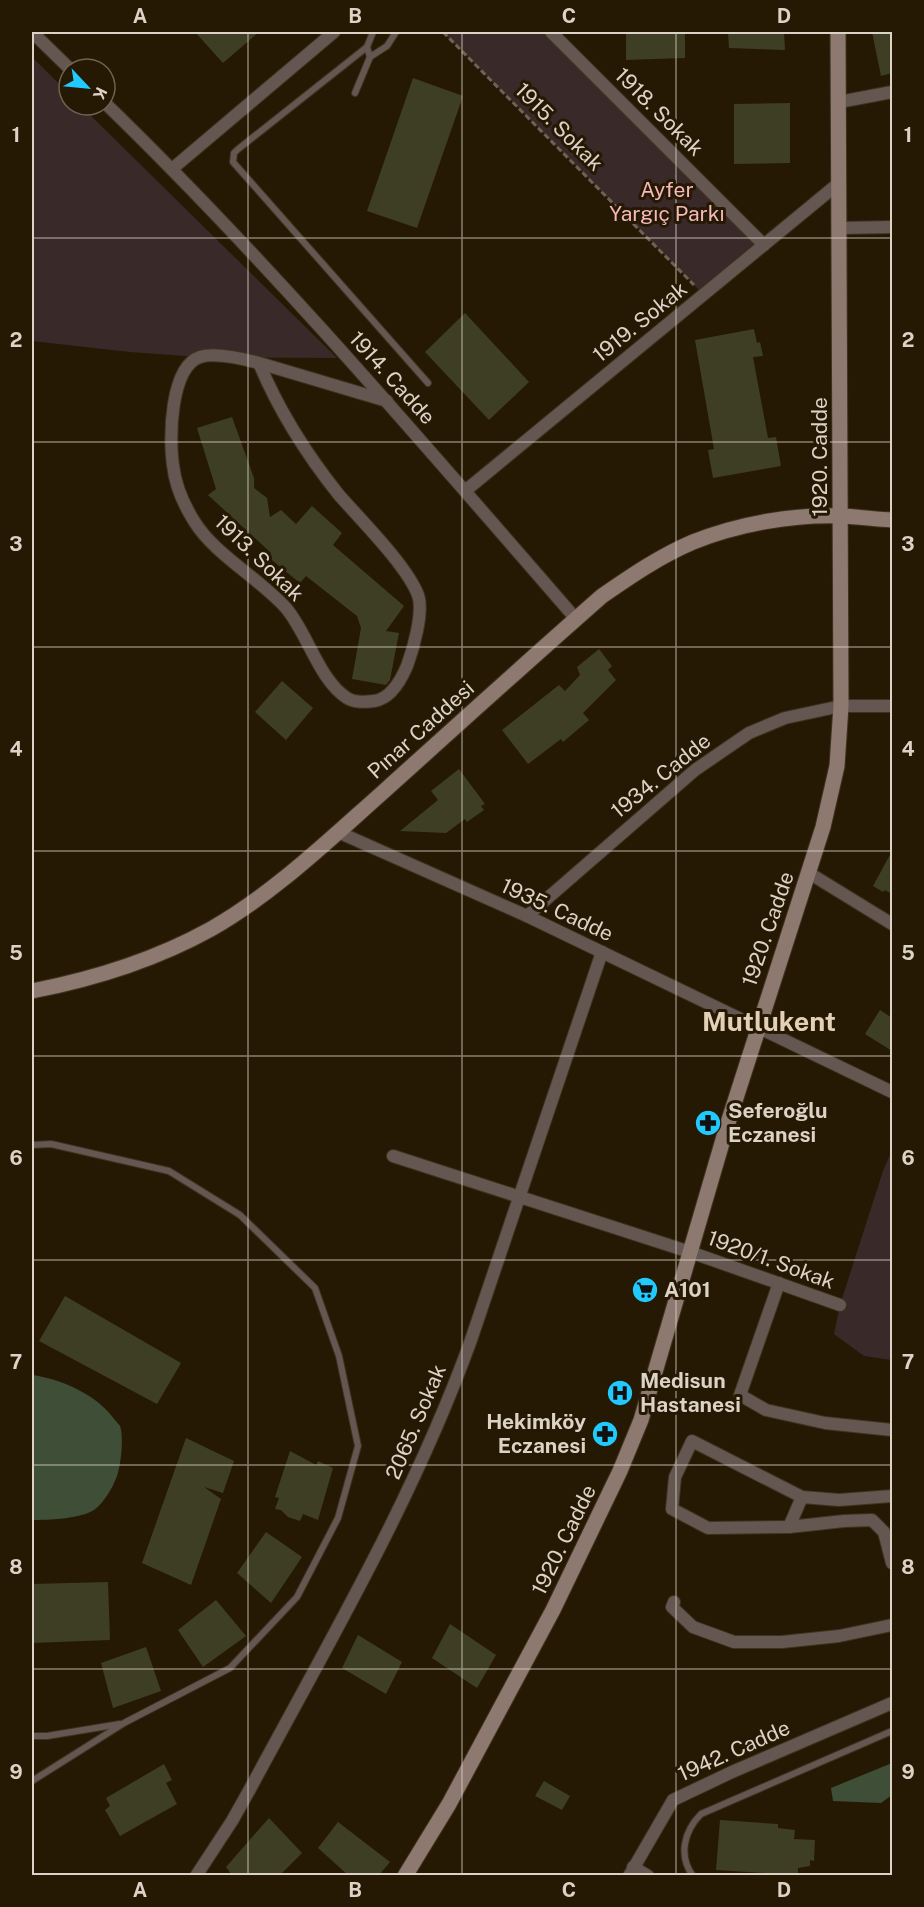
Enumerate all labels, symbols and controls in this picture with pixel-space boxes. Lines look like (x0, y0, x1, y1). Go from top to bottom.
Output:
text: A (133, 4, 147, 28)
text: B (348, 4, 362, 28)
text: C (562, 4, 576, 28)
text: D (777, 4, 791, 28)
north arrow (57, 57, 117, 117)
street label: 1918. Sokak (610, 62, 709, 161)
street label: 1915. Sokak (510, 77, 609, 176)
text: K (89, 84, 111, 103)
text: 1 (12, 123, 20, 147)
text: 1 (904, 123, 912, 147)
park label: Ayfer Yargıç Parkı (609, 177, 725, 226)
street label: 1919. Sokak (588, 276, 692, 367)
street label: 1914. Cadde (344, 326, 440, 429)
text: 2 (10, 328, 22, 352)
text: 2 (902, 328, 914, 352)
street label: 1920. Cadde (807, 397, 832, 517)
street label: 1913. Sokak (210, 509, 309, 606)
text: 3 (9, 532, 23, 556)
text: 3 (901, 532, 915, 556)
street label: Pınar Caddesi (362, 675, 479, 784)
street label: 1934. Cadde (606, 728, 715, 823)
text: 4 (9, 737, 23, 761)
text: 4 (901, 737, 915, 761)
street label: 1920. Cadde (736, 868, 799, 989)
street label: 1935. Cadde (497, 873, 617, 946)
text: 5 (9, 941, 23, 965)
text: 5 (901, 941, 915, 965)
district label: Mutlukent (702, 1005, 836, 1037)
place label: Seferoğlu Eczanesi (728, 1098, 828, 1147)
pharmacy icon: Seferoğlu Eczanesi (693, 1108, 723, 1138)
text: 6 (9, 1146, 23, 1170)
text: 6 (901, 1146, 915, 1170)
street label: 1920/1. Sokak (704, 1225, 838, 1294)
supermarket icon: A101 (630, 1275, 660, 1305)
place label: A101 (664, 1277, 711, 1302)
text: 7 (10, 1350, 22, 1374)
text: 7 (902, 1350, 914, 1374)
street label: 2065. Sokak (380, 1360, 451, 1483)
place label: Medisun Hastanesi (640, 1368, 741, 1417)
hospital icon: Medisun Hastanesi (605, 1378, 635, 1408)
place label: Hekimköy Eczanesi (486, 1409, 586, 1458)
pharmacy icon: Hekimköy Eczanesi (590, 1419, 620, 1449)
street label: 1920. Cadde (526, 1481, 601, 1599)
text: 8 (9, 1555, 23, 1579)
text: 8 (901, 1555, 915, 1579)
street label: 1942. Cadde (674, 1715, 794, 1786)
text: 9 (9, 1760, 23, 1784)
text: 9 (901, 1760, 915, 1784)
text: A (133, 1878, 147, 1902)
text: B (348, 1878, 362, 1902)
text: C (562, 1878, 576, 1902)
text: D (777, 1878, 791, 1902)

